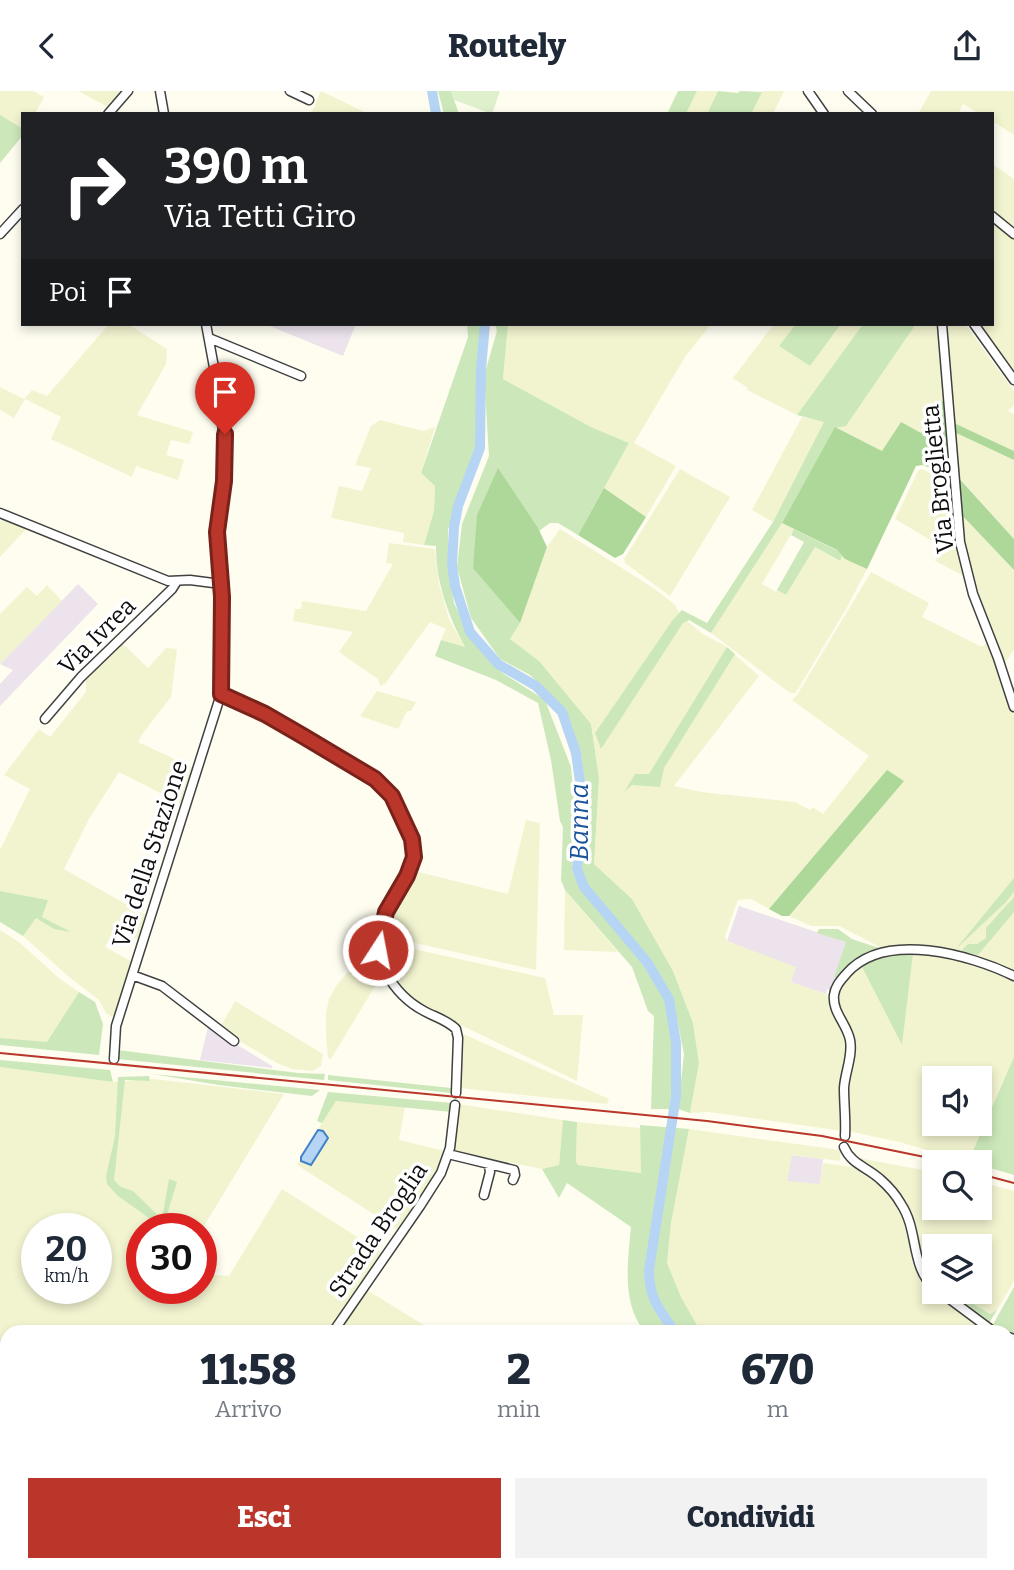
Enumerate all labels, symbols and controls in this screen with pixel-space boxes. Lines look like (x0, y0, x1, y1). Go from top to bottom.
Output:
icon: back (28, 27, 66, 65)
text: Routely (448, 27, 566, 65)
icon: share (948, 27, 986, 65)
text: 390 m (164, 137, 308, 196)
icon: right (49, 140, 140, 231)
text: Via Tetti Giro (164, 197, 356, 235)
icon: arrive (101, 273, 139, 311)
text: Poi (49, 277, 87, 308)
pin (195, 362, 255, 434)
icon: arrive (206, 373, 244, 411)
street label: Via Broglietta (916, 403, 960, 555)
street label: Via Ivrea (53, 592, 141, 680)
street label: Via della Stazione (106, 757, 194, 951)
water label: Banna (564, 783, 595, 861)
position arrow (341, 913, 415, 987)
map controls (922, 1066, 992, 1304)
button: sound (922, 1066, 992, 1136)
button: search (922, 1150, 992, 1220)
street label: Strada Broglia (323, 1157, 433, 1303)
speed limit sign: 30 (126, 1213, 217, 1304)
text: 20 (46, 1228, 87, 1270)
button: layers (922, 1234, 992, 1304)
text: km/h (44, 1265, 89, 1287)
text: 11:58 (201, 1345, 297, 1395)
text: 2 (507, 1345, 531, 1395)
text: 670 (741, 1345, 814, 1395)
text: Arrivo (215, 1395, 282, 1423)
text: min (497, 1395, 540, 1423)
text: m (767, 1395, 789, 1423)
button: Esci (28, 1478, 501, 1558)
button: Condividi (515, 1478, 987, 1558)

